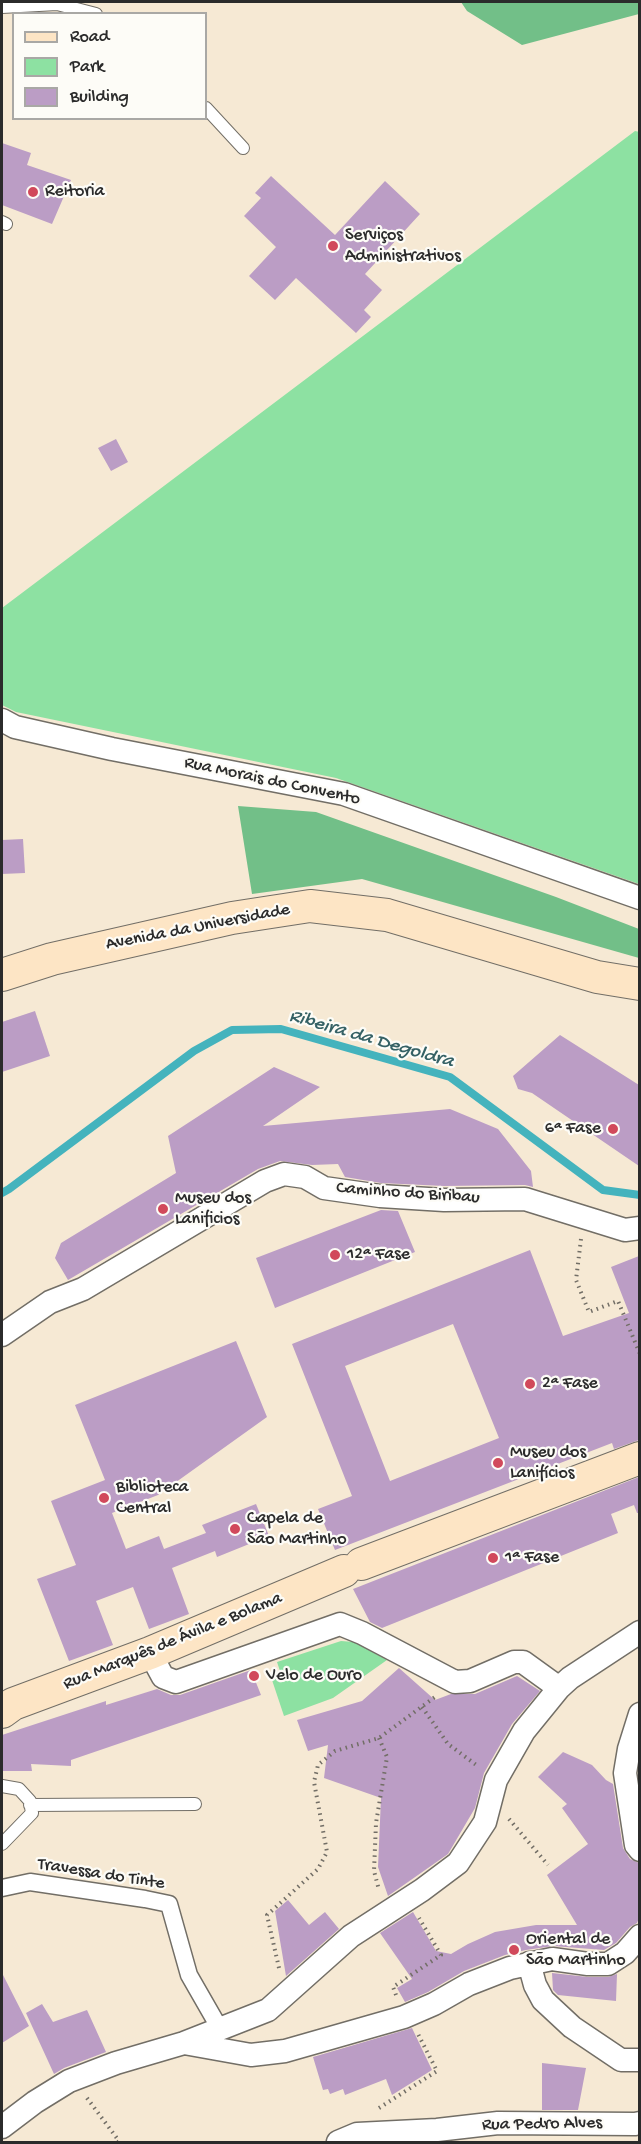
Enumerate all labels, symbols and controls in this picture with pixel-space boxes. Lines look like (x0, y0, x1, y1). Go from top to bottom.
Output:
legend (12, 12, 207, 120)
text: Road (70, 27, 109, 48)
text: Park (70, 57, 104, 78)
text: Building (70, 87, 129, 108)
place label: Reitoria (45, 181, 105, 203)
marker: Reitoria (26, 185, 40, 199)
place label: Serviços Administrativos (345, 225, 461, 268)
marker: Serviços Administrativos (326, 239, 340, 253)
street label: Rua Morais do Convento (182, 753, 362, 811)
street label: Avenida da Universidade (104, 900, 292, 956)
water label: Ribeira da Degoldra (286, 1005, 456, 1075)
place label: 6ª Fase (545, 1118, 601, 1140)
marker: 6ª Fase (606, 1122, 620, 1136)
street label: Caminho do Biribau (336, 1178, 480, 1210)
place label: Museu dos Lanificios (175, 1188, 251, 1230)
marker: Museu dos Lanificios (156, 1202, 170, 1216)
place label: 12ª Fase (347, 1244, 410, 1266)
marker: 12ª Fase (328, 1248, 342, 1262)
place label: 2ª Fase (542, 1373, 598, 1395)
marker: 2ª Fase (523, 1377, 537, 1391)
place label: Museu dos Lanifícios (510, 1442, 586, 1484)
marker: Museu dos Lanifícios (491, 1456, 505, 1470)
place label: Biblioteca Central (116, 1477, 189, 1520)
marker: Biblioteca Central (97, 1491, 111, 1505)
place label: Capela de São Martinho (247, 1508, 347, 1550)
marker: Capela de São Martinho (228, 1522, 242, 1536)
place label: 1ª Fase (505, 1547, 559, 1569)
marker: 1ª Fase (486, 1551, 500, 1565)
street label: Rua Marquês de Ávila e Bolama (60, 1588, 286, 1696)
place label: Velo de Ouro (266, 1665, 362, 1687)
marker: Velo de Ouro (247, 1669, 261, 1683)
street label: Travessa do Tinte (36, 1854, 166, 1896)
place label: Oriental de São Martinho (526, 1929, 626, 1972)
marker: Oriental de São Martinho (507, 1943, 521, 1957)
street label: Rua Pedro Alves (482, 2113, 602, 2137)

